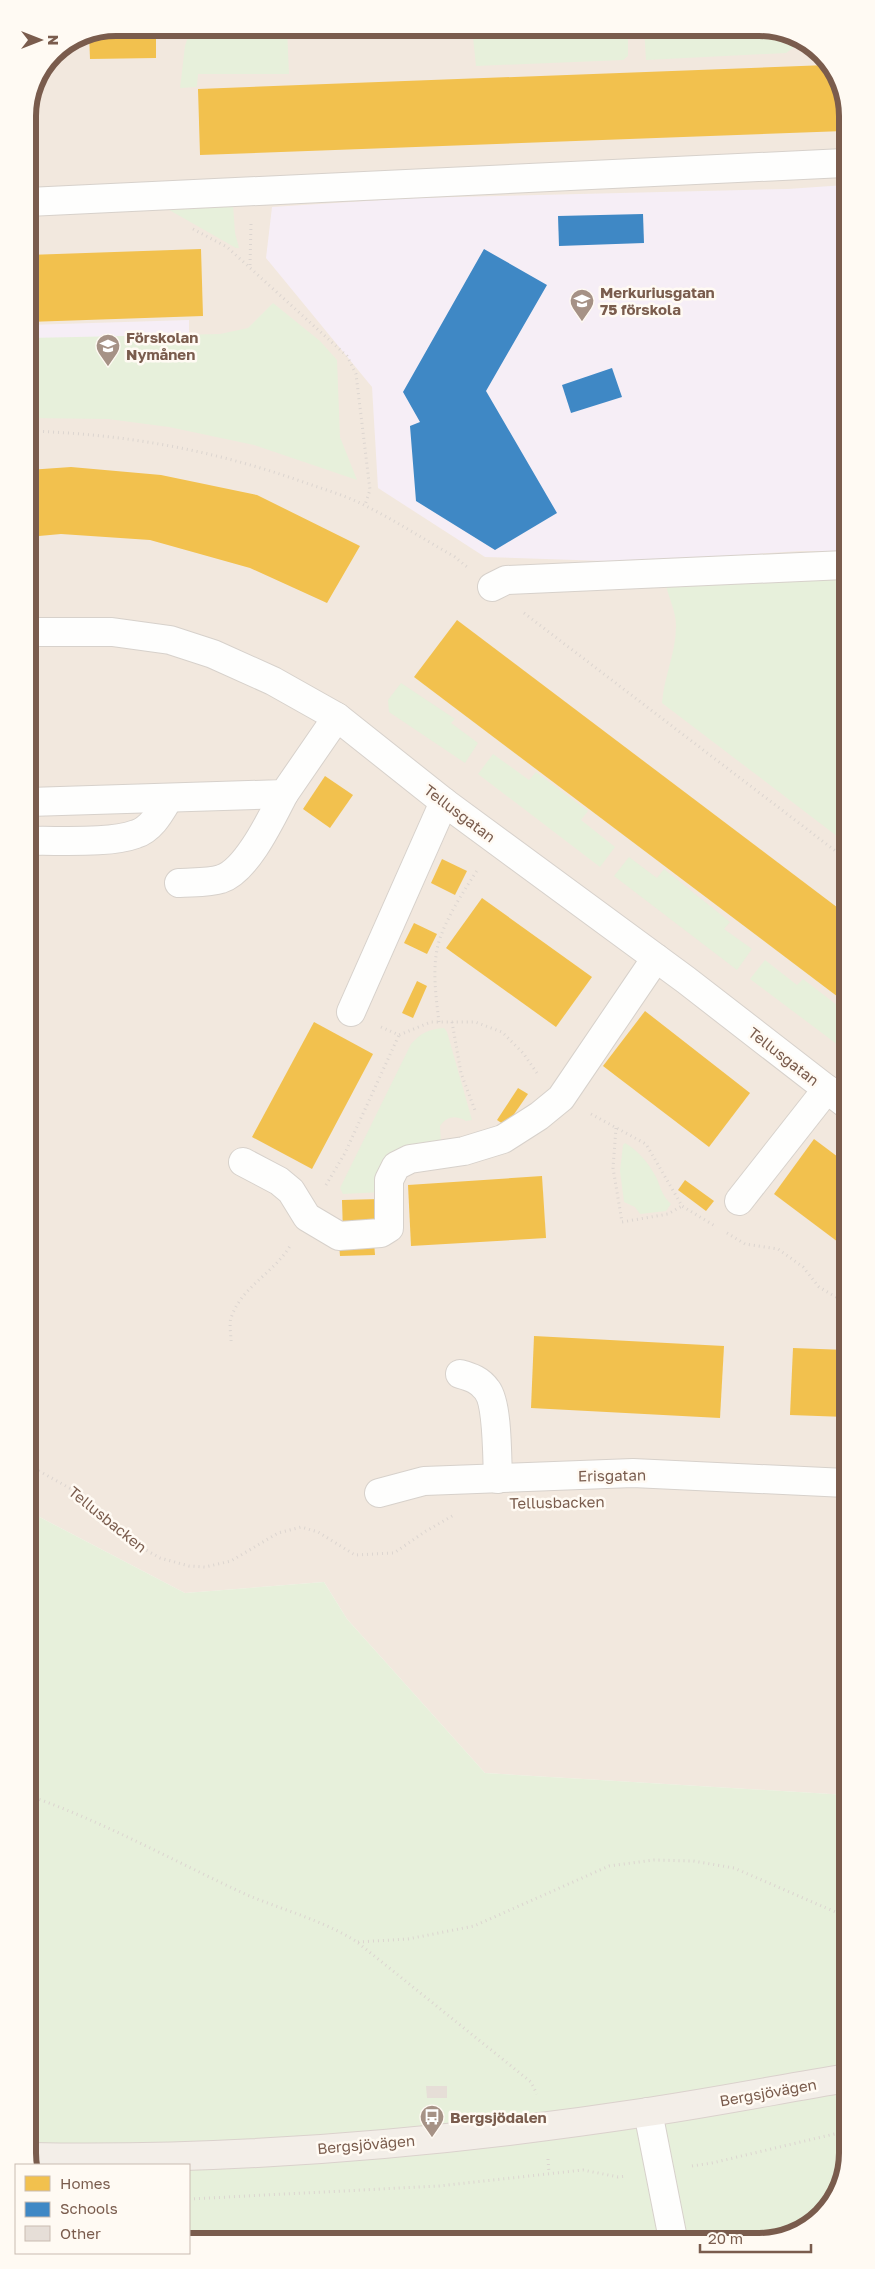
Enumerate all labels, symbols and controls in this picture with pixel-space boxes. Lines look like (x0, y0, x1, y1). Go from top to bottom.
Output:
north arrow (15, 15, 65, 65)
text: N (45, 35, 62, 45)
place label: Merkuriusgatan 75 förskola (600, 283, 715, 318)
school or university icon: Merkuriusgatan 75 förskola (569, 288, 595, 322)
place label: Förskolan Nymånen (126, 328, 198, 363)
school or university icon: Förskolan Nymånen (95, 333, 121, 367)
street label: Tellusgatan (421, 780, 499, 846)
street label: Tellusgatan (745, 1023, 823, 1089)
street label: Erisgatan (578, 1465, 646, 1485)
street label: Tellusbacken (65, 1482, 151, 1556)
street label: Tellusbacken (509, 1492, 605, 1512)
street label: Bergsjövägen (718, 2075, 818, 2109)
bus stop icon: Bergsjödalen (419, 2104, 445, 2138)
place label: Bergsjödalen (450, 2108, 547, 2126)
street label: Bergsjövägen (316, 2131, 416, 2157)
legend (15, 2164, 190, 2254)
text: Homes (60, 2174, 110, 2192)
text: Schools (60, 2199, 118, 2217)
scale bar (700, 2222, 811, 2254)
text: Other (60, 2224, 101, 2242)
text: 20 m (708, 2229, 743, 2247)

